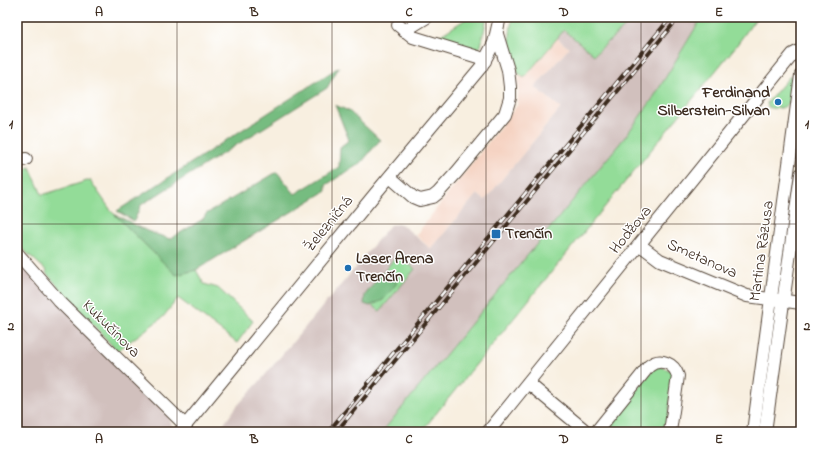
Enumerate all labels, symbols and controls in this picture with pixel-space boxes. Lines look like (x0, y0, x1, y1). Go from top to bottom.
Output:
text: A (95, 3, 103, 22)
text: B (249, 3, 259, 22)
text: C (405, 3, 413, 22)
text: D (558, 3, 569, 22)
text: E (715, 3, 723, 22)
place label: Ferdinand Silberstein-Silvan (658, 81, 770, 123)
marker: Ferdinand Silberstein-Silvan (773, 97, 783, 107)
text: 1 (9, 115, 14, 134)
text: 1 (805, 115, 810, 134)
street label: Železničná (299, 191, 359, 257)
street label: Martina Rázusa (743, 199, 781, 303)
street label: Hodžova (604, 201, 658, 259)
place label: Trenčín (505, 222, 552, 246)
marker: Trenčín (490, 228, 502, 240)
street label: Smetanova (663, 233, 741, 285)
place label: Laser Arena Trenčín (356, 247, 434, 289)
marker: Laser Arena Trenčín (343, 263, 353, 273)
street label: Kukučínova (76, 294, 146, 364)
text: 2 (7, 317, 15, 336)
text: 2 (803, 317, 811, 336)
text: A (95, 430, 103, 449)
text: B (249, 430, 259, 449)
text: C (405, 430, 413, 449)
text: D (558, 430, 569, 449)
text: E (715, 430, 723, 449)

